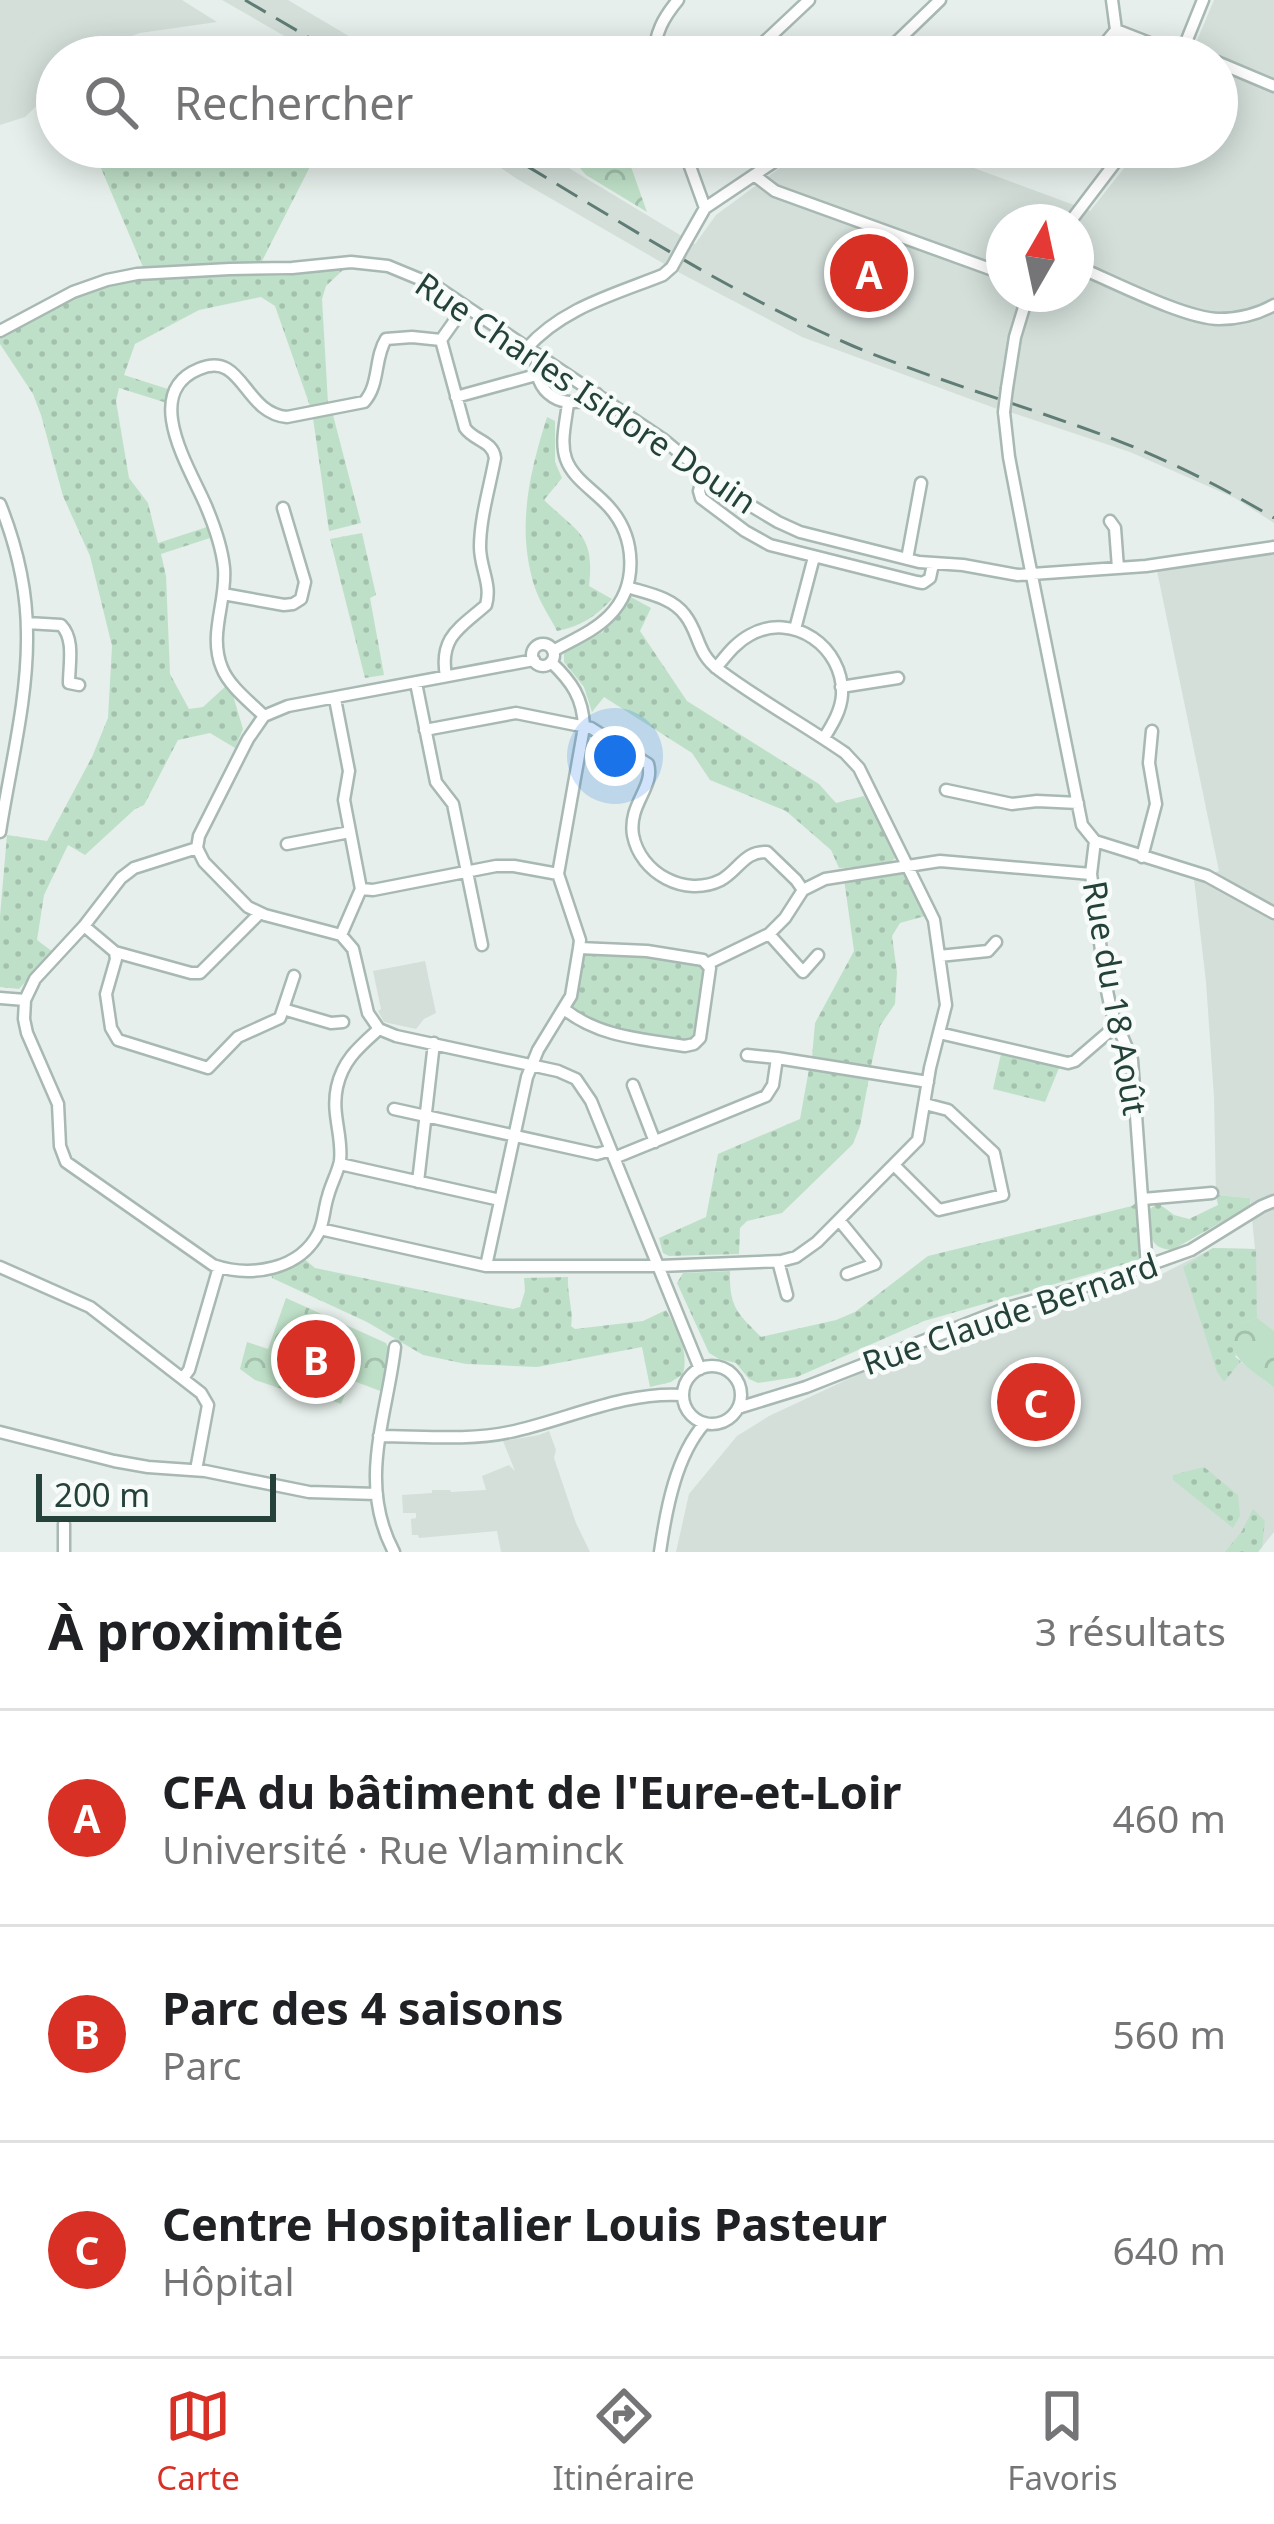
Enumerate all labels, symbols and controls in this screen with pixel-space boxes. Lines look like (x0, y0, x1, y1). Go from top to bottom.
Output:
search box (36, 36, 1238, 168)
icon: search (78, 69, 144, 135)
text: Rechercher (174, 72, 413, 133)
north arrow (986, 204, 1094, 312)
pin: A (830, 228, 908, 318)
street label: Rue Charles Isidore Douin (407, 261, 766, 524)
your location (585, 726, 645, 786)
street label: Rue du 18 Août (1073, 877, 1158, 1119)
street label: Rue Claude Bernard (856, 1242, 1164, 1385)
pin: B (277, 1314, 355, 1404)
pin: C (997, 1357, 1075, 1447)
scale bar (36, 1468, 276, 1521)
text: 200 m (54, 1472, 150, 1517)
text: À proximité (48, 1595, 344, 1665)
text: 3 résultats (1035, 1604, 1226, 1657)
text: CFA du bâtiment de l'Eure-et-Loir (162, 1761, 902, 1822)
text: A (74, 1791, 101, 1844)
text: 460 m (1112, 1791, 1226, 1844)
text: Université · Rue Vlaminck (162, 1822, 624, 1875)
text: Parc des 4 saisons (162, 1977, 564, 2038)
text: B (74, 2007, 100, 2060)
text: 560 m (1112, 2007, 1226, 2060)
text: Parc (162, 2038, 242, 2091)
text: Centre Hospitalier Louis Pasteur (162, 2193, 887, 2254)
text: C (74, 2223, 100, 2276)
text: 640 m (1112, 2223, 1226, 2276)
text: Hôpital (162, 2254, 295, 2307)
tab: Carte (156, 2383, 240, 2500)
tab: Itinéraire (552, 2383, 695, 2500)
tab: Favoris (1007, 2383, 1118, 2500)

